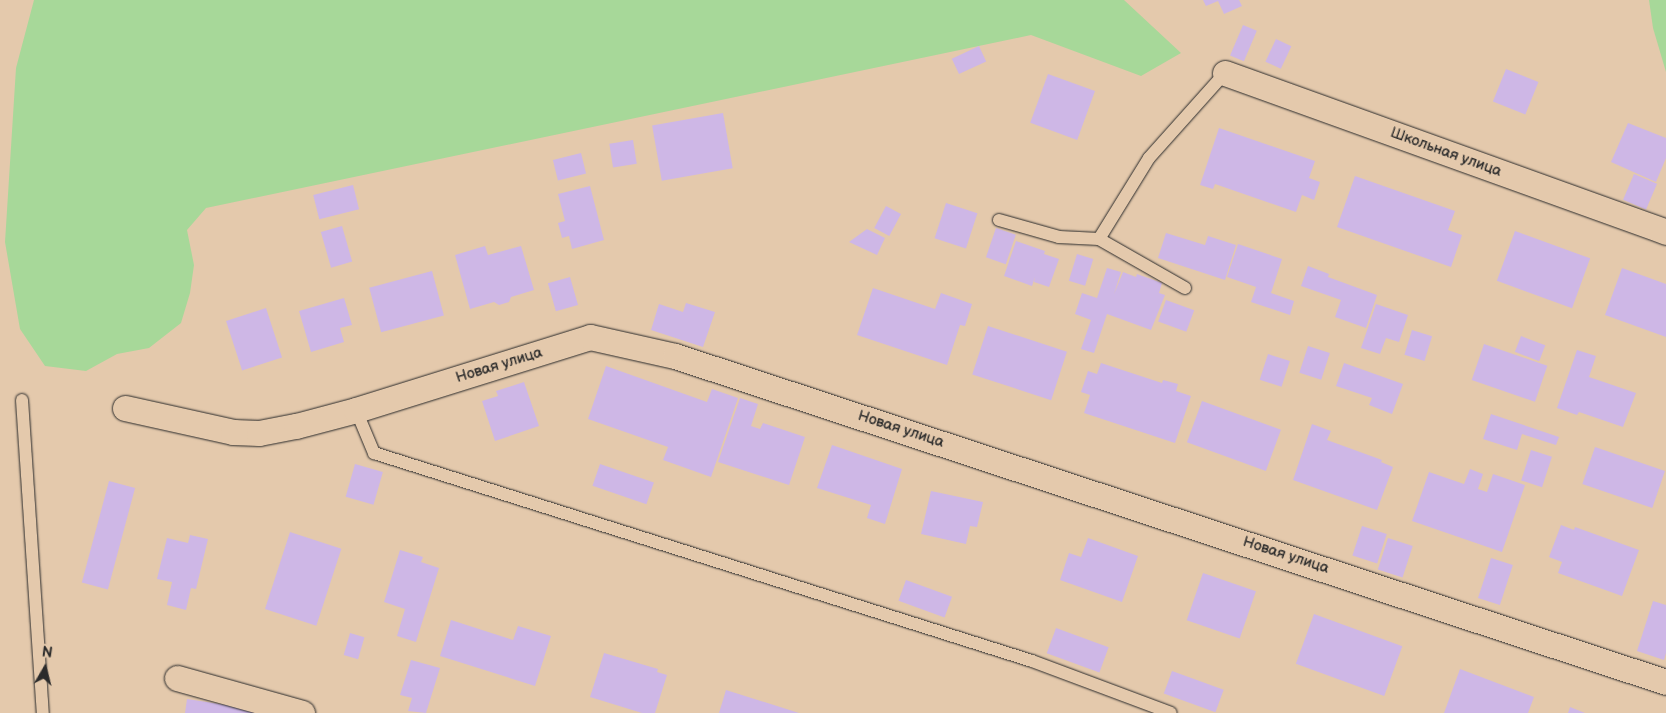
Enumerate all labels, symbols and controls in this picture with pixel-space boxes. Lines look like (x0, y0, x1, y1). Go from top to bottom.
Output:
street label: Школьная улица (1388, 124, 1504, 180)
street label: Новая улица (454, 343, 544, 387)
street label: Новая улица (856, 407, 946, 451)
street label: Новая улица (1241, 533, 1331, 577)
north arrow (20, 643, 70, 693)
text: N (41, 644, 54, 662)

